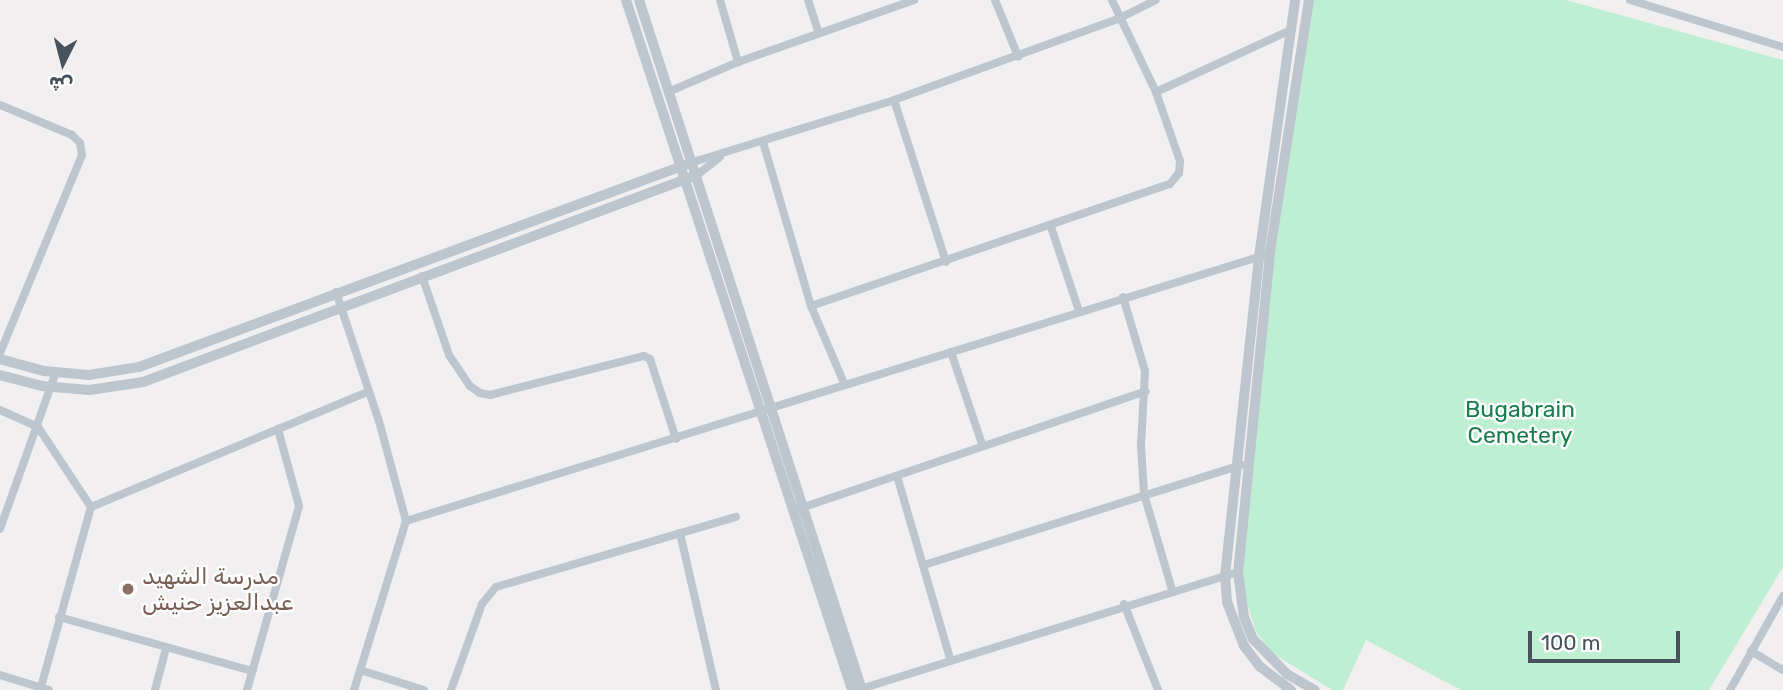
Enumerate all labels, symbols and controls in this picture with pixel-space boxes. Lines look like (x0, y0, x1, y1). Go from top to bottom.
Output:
north arrow (28, 28, 98, 98)
text: ش (48, 72, 74, 97)
park label: Bugabrain Cemetery (1465, 395, 1575, 449)
place label: مدرسة الشهيد عبدالعزيز حنيش (142, 562, 293, 616)
marker: مدرسة الشهيد عبدالعزيز حنيش (120, 581, 136, 597)
scale bar (1531, 616, 1683, 660)
text: 100 m (1541, 630, 1600, 655)

